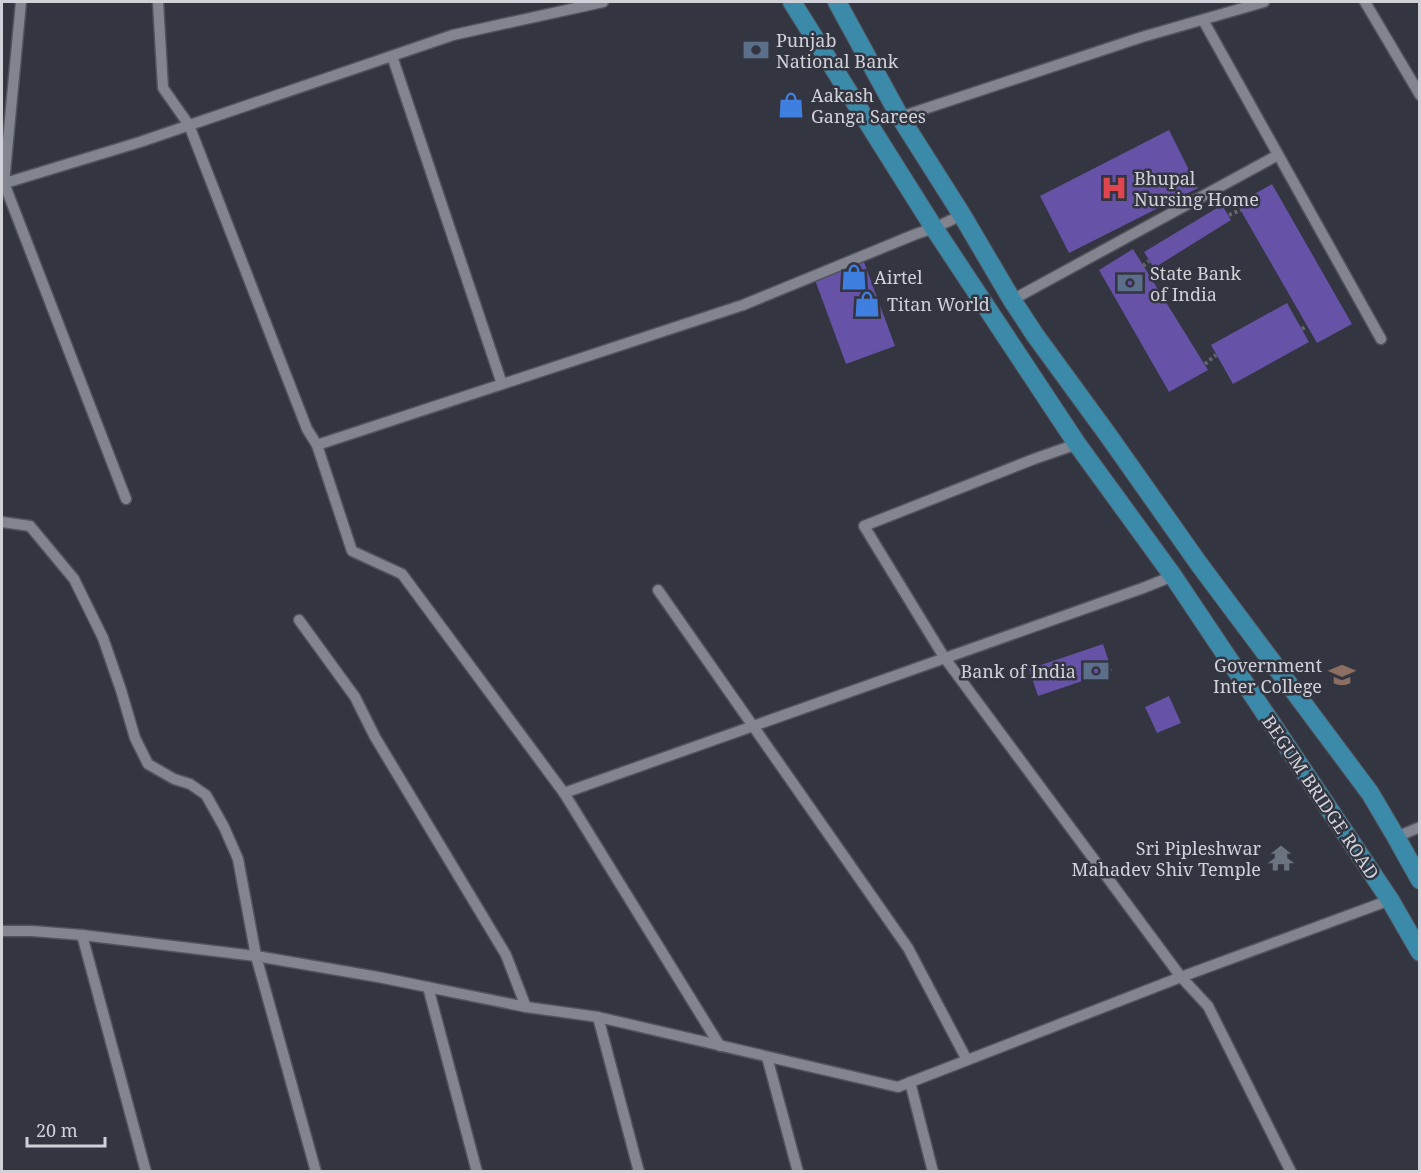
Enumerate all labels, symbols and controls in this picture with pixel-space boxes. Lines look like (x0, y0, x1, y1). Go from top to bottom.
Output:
place label: Punjab National Bank (776, 28, 899, 73)
bank icon: Punjab National Bank (741, 35, 771, 65)
place label: Aakash Ganga Sarees (811, 83, 926, 128)
shop icon: Aakash Ganga Sarees (776, 90, 806, 120)
place label: Bhupal Nursing Home (1134, 166, 1259, 211)
hospital icon: Bhupal Nursing Home (1099, 173, 1129, 203)
place label: State Bank of India (1150, 261, 1241, 306)
shop icon: Airtel (839, 262, 869, 292)
place label: Airtel (874, 265, 923, 289)
bank icon: State Bank of India (1115, 268, 1145, 298)
shop icon: Titan World (852, 289, 882, 319)
place label: Titan World (887, 292, 990, 316)
place label: Government Inter College (1213, 653, 1322, 698)
bank icon: Bank of India (1081, 656, 1111, 686)
place label: Bank of India (960, 659, 1076, 683)
school or university icon: Government Inter College (1327, 660, 1357, 690)
street label: BEGUM BRIDGE ROAD (1257, 710, 1385, 884)
place label: Sri Pipleshwar Mahadev Shiv Temple (1072, 836, 1262, 881)
temple icon: Sri Pipleshwar Mahadev Shiv Temple (1266, 843, 1296, 873)
scale bar (27, 1110, 105, 1148)
text: 20 m (36, 1118, 78, 1142)

